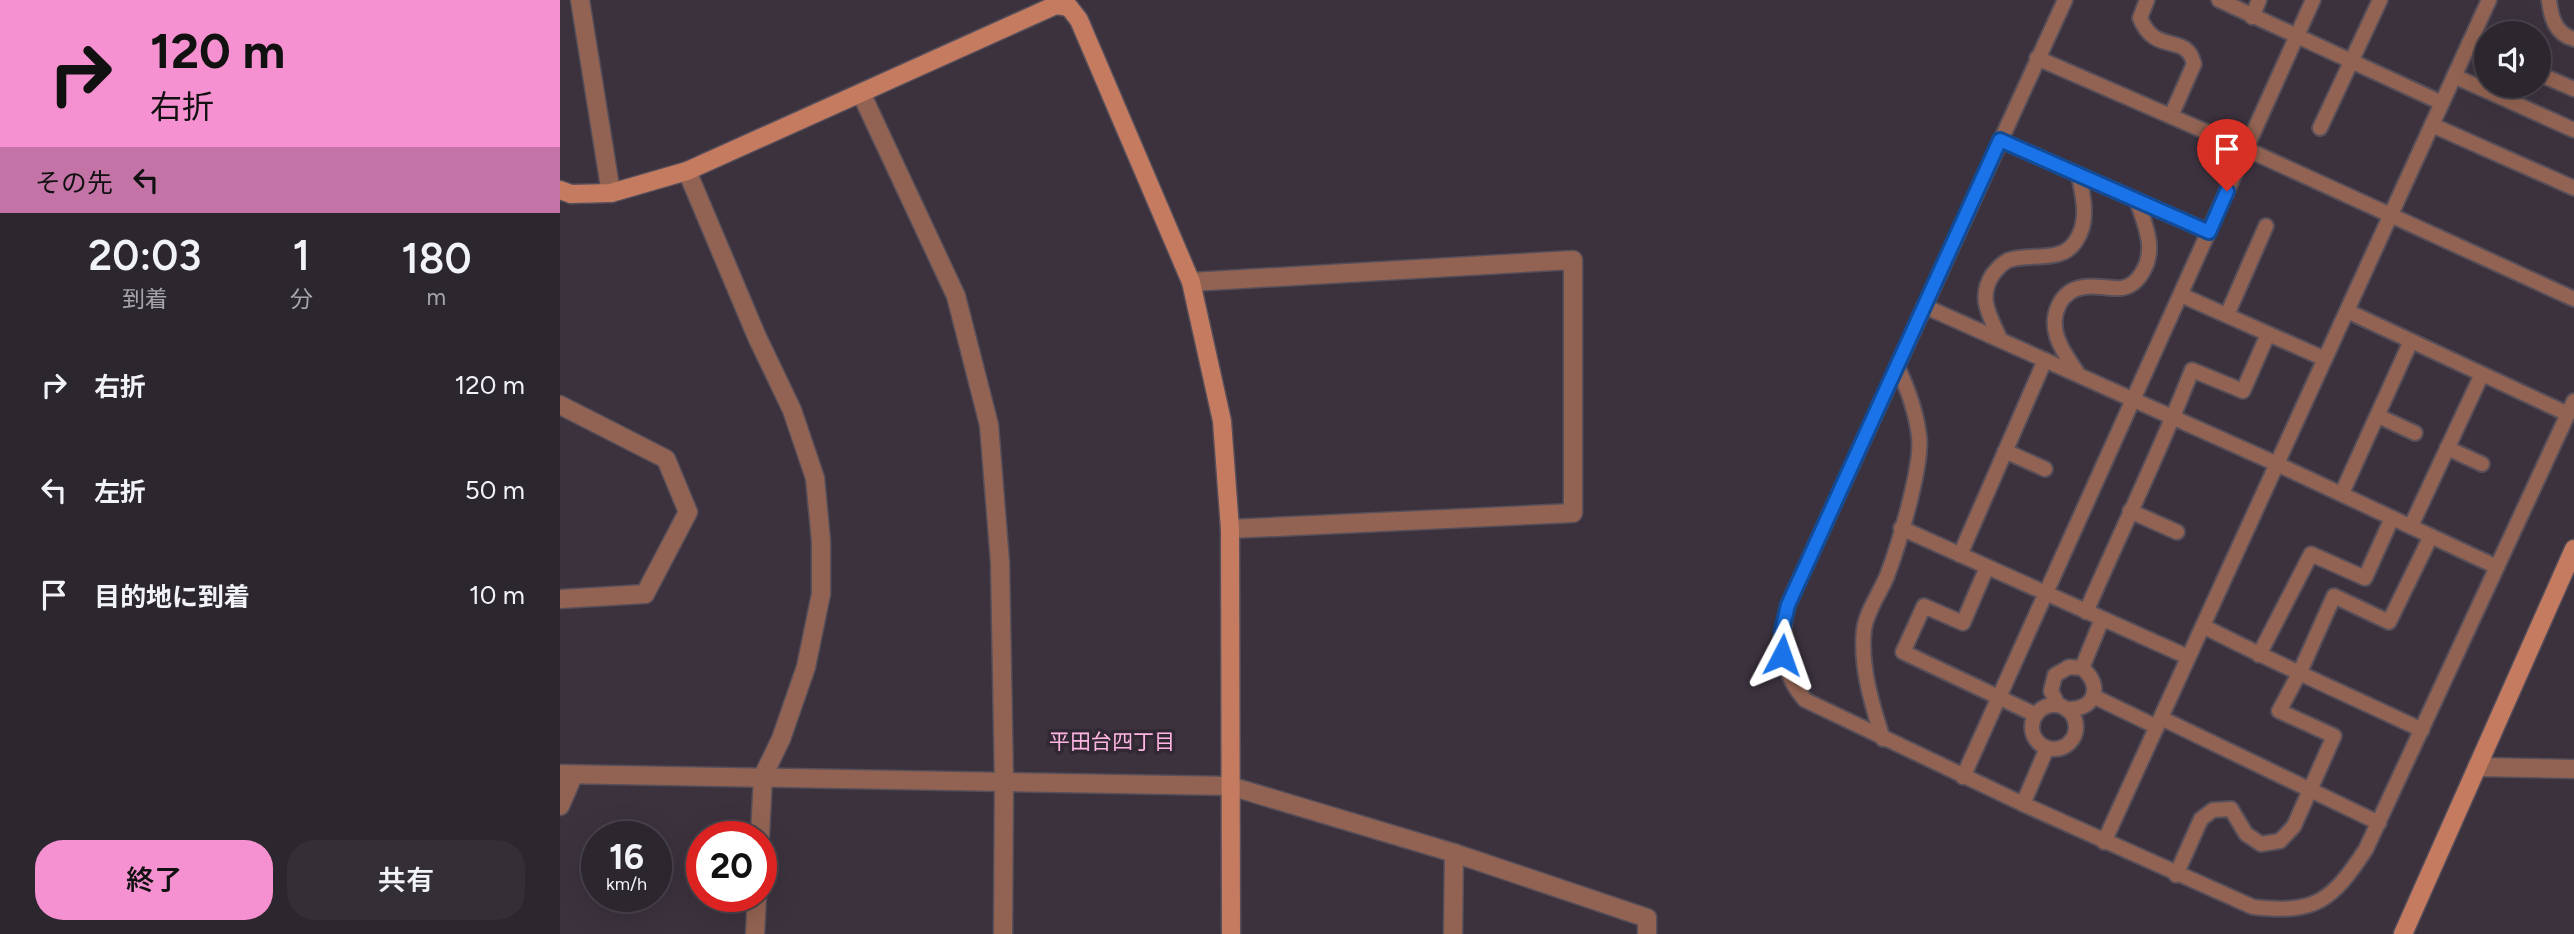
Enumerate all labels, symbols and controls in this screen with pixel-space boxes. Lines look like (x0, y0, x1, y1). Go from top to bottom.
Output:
text: 120 m (150, 21, 285, 80)
map controls (2474, 21, 2551, 98)
button: sound (2474, 21, 2551, 98)
icon: right (35, 28, 126, 119)
text: 右折 (150, 88, 214, 126)
pin (2197, 119, 2257, 191)
icon: arrive (2208, 130, 2246, 168)
icon: left (127, 161, 165, 199)
text: その先 (35, 167, 113, 199)
text: 20:03 (88, 230, 202, 281)
text: 1 (293, 230, 310, 281)
text: 180 (401, 233, 472, 284)
text: m (427, 283, 446, 311)
text: 到着 (122, 285, 168, 313)
text: 分 (290, 285, 313, 313)
icon: right (35, 366, 73, 404)
text: 120 m (455, 369, 525, 401)
text: 右折 (94, 371, 146, 403)
icon: left (35, 471, 73, 509)
text: 50 m (465, 474, 525, 506)
text: 左折 (94, 476, 146, 508)
icon: arrive (35, 576, 73, 614)
text: 10 m (469, 579, 525, 611)
text: 目的地に到着 (94, 581, 250, 613)
position arrow (1745, 618, 1819, 692)
district label: 平田台四丁目 (1049, 729, 1175, 754)
speed limit sign: 20 (686, 821, 777, 912)
text: 16 (609, 836, 644, 878)
button: 終了 (35, 840, 273, 920)
button: 共有 (287, 840, 525, 920)
text: km/h (606, 873, 647, 895)

